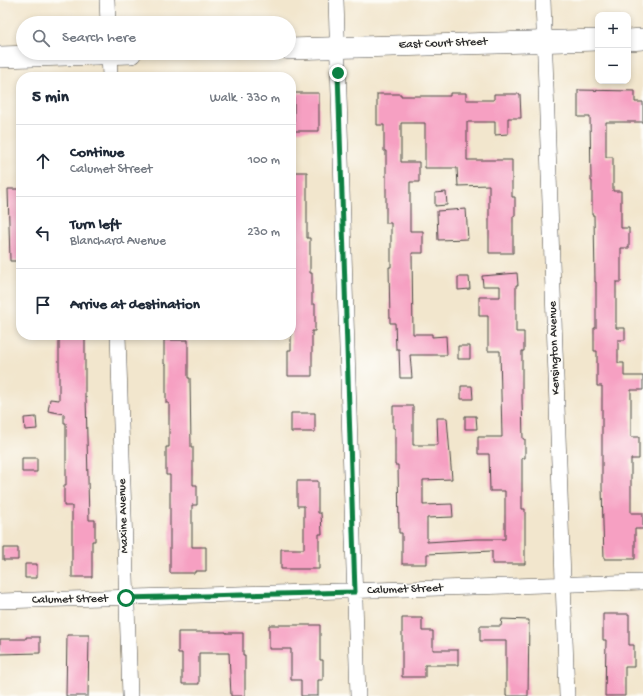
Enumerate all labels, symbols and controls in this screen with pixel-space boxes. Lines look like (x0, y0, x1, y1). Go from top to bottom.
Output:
map controls (595, 12, 631, 84)
button: + (595, 12, 631, 48)
search box (16, 16, 296, 60)
icon: search (30, 27, 52, 49)
text: Search here (62, 29, 136, 47)
street label: East Court Street (398, 35, 489, 53)
button: − (595, 48, 631, 84)
route end (329, 64, 347, 82)
text: 5 min (32, 88, 69, 108)
text: Walk · 330 m (210, 91, 280, 106)
text: Continue (70, 144, 124, 162)
icon: ahead (32, 150, 54, 172)
text: 100 m (248, 153, 280, 168)
text: Calumet Street (70, 162, 152, 177)
text: Turn left (70, 216, 121, 234)
icon: left (32, 222, 54, 244)
text: 230 m (247, 225, 280, 240)
text: Blanchard Avenue (70, 234, 166, 249)
icon: arrive (32, 294, 54, 316)
text: Arrive at destination (70, 296, 200, 314)
street label: Kensington Avenue (546, 300, 564, 395)
street label: Maxine Avenue (116, 478, 132, 554)
street label: Calumet Street (367, 582, 444, 598)
route start (117, 589, 135, 607)
street label: Calumet Street (32, 592, 109, 608)

